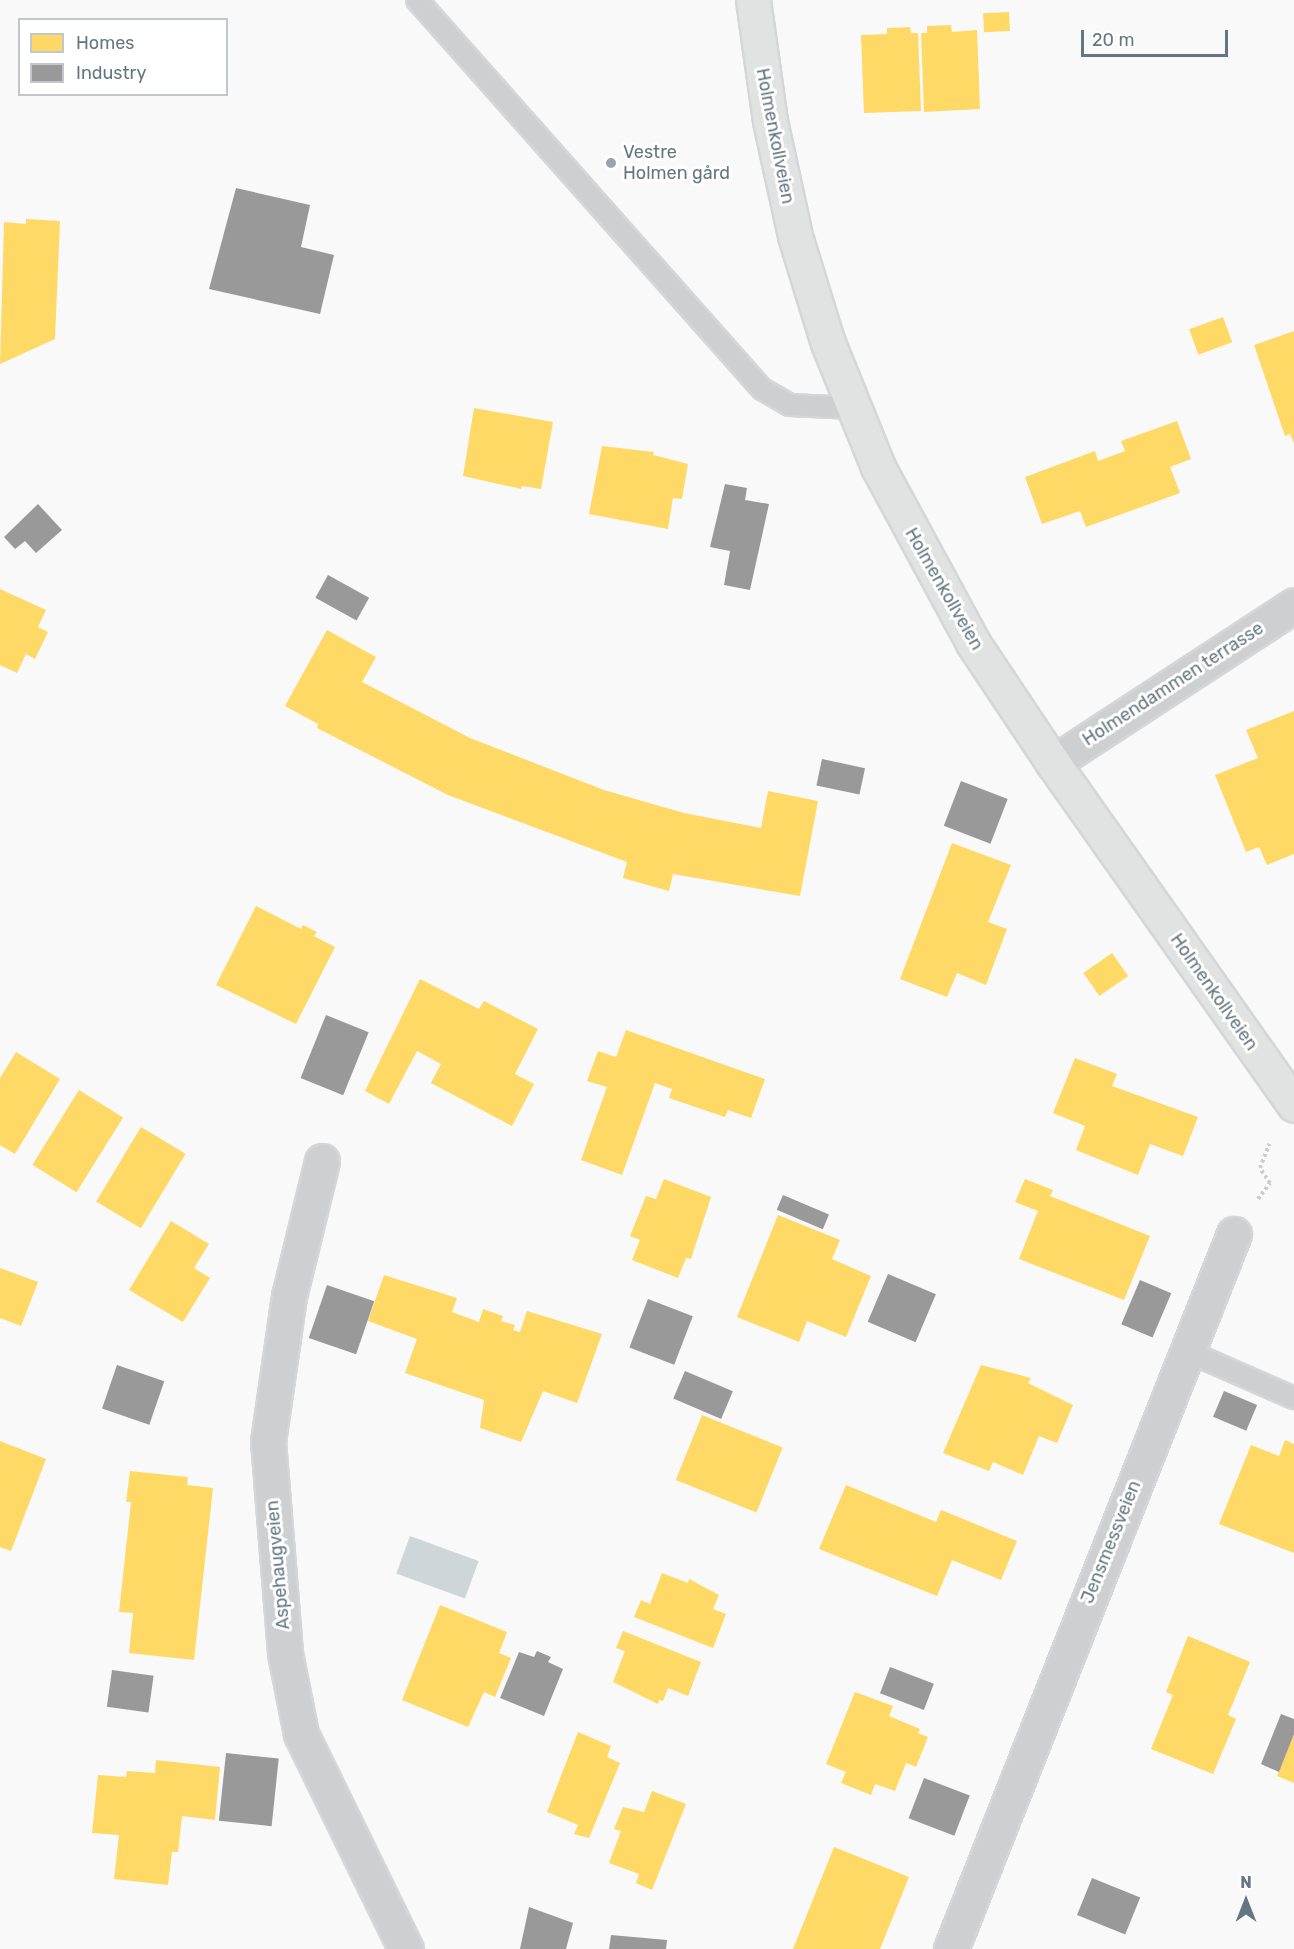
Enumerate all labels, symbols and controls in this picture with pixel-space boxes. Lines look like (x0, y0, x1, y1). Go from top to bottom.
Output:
legend (18, 18, 228, 96)
scale bar (1084, 18, 1231, 56)
text: 20 m (1092, 29, 1134, 51)
text: Homes (76, 32, 134, 54)
text: Industry (76, 62, 146, 84)
street label: Holmenkollveien (751, 66, 799, 206)
place label: Vestre Holmen gård (623, 142, 730, 184)
marker: Vestre Holmen gård (604, 156, 618, 170)
street label: Holmenkollveien (900, 524, 988, 654)
street label: Holmendammen terrasse (1078, 617, 1268, 751)
street label: Holmenkollveien (1166, 929, 1262, 1055)
street label: Jensmessveien (1076, 1477, 1146, 1607)
street label: Aspehaugveien (262, 1500, 294, 1630)
north arrow (1216, 1871, 1276, 1931)
text: N (1240, 1873, 1252, 1892)

